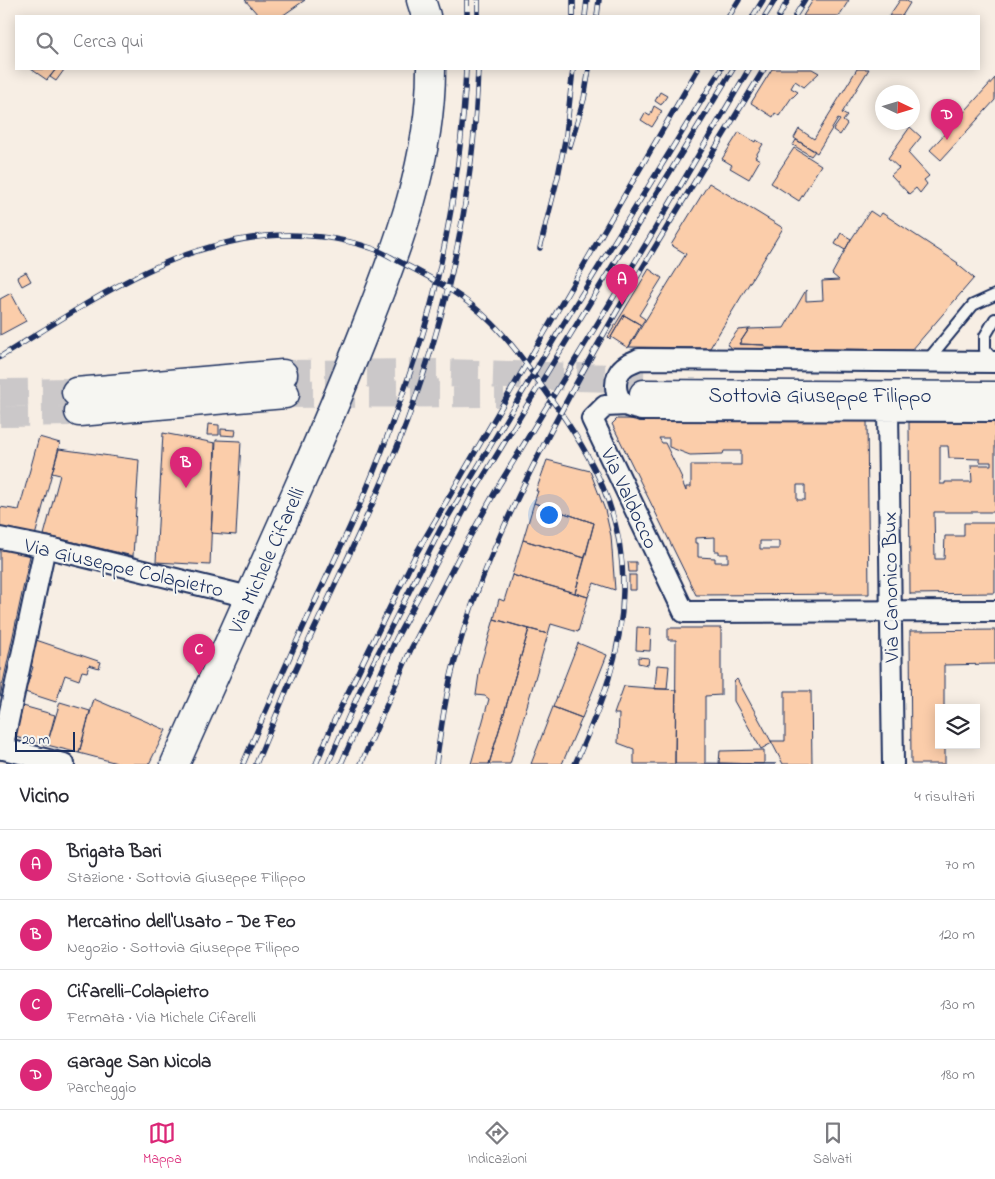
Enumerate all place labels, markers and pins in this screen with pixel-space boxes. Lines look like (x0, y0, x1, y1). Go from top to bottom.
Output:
pin: D (931, 99, 963, 140)
pin: A (606, 264, 638, 305)
pin: B (170, 447, 202, 488)
pin: C (183, 634, 215, 675)

